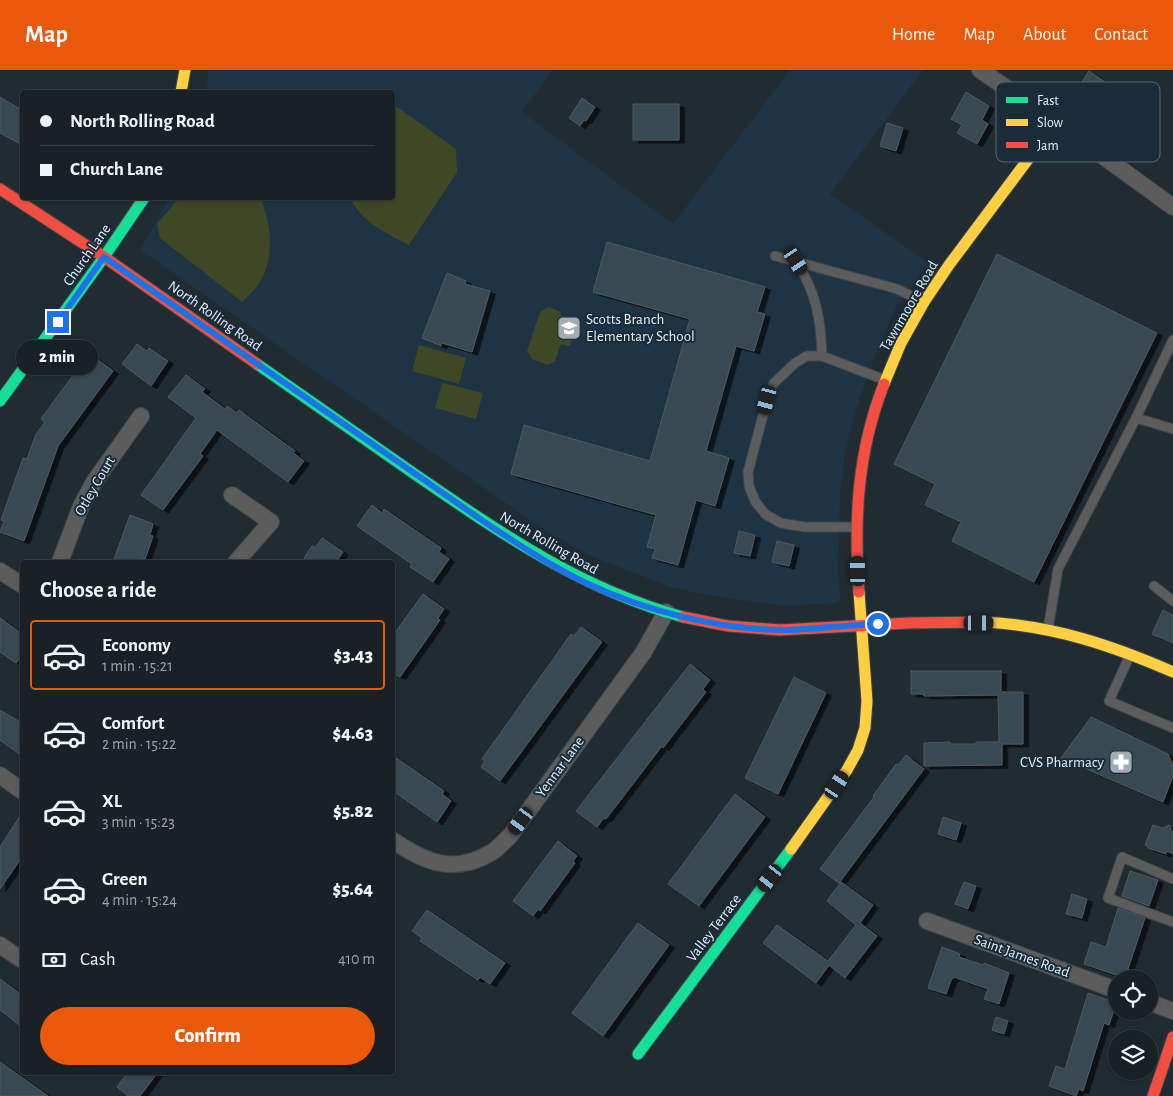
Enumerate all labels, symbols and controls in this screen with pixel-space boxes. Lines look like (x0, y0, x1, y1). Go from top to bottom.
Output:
text: Map (25, 23, 68, 47)
text: Home (892, 26, 935, 44)
text: Map (963, 26, 995, 44)
text: About (1023, 26, 1066, 44)
text: Contact (1094, 26, 1148, 44)
legend (996, 82, 1160, 162)
text: Fast (1037, 94, 1059, 108)
text: North Rolling Road (70, 112, 215, 131)
text: Slow (1037, 116, 1064, 130)
text: Jam (1037, 139, 1059, 153)
text: Church Lane (70, 160, 163, 179)
street label: Church Lane (60, 221, 114, 289)
car (781, 244, 810, 278)
street label: Tawnmoore Road (877, 258, 941, 354)
street label: North Rolling Road (165, 278, 265, 354)
route end (47, 311, 69, 333)
place label: Scotts Branch Elementary School (586, 312, 695, 344)
school or university icon: Scotts Branch Elementary School (556, 315, 582, 341)
callout: 2 min (17, 340, 99, 374)
text: 2 min (39, 349, 75, 365)
car (755, 384, 778, 416)
street label: Otley Court (72, 454, 118, 518)
street label: North Rolling Road (497, 509, 601, 577)
car (850, 556, 865, 586)
text: Choose a ride (40, 579, 156, 601)
route start (867, 613, 889, 635)
car (964, 616, 994, 631)
icon: car (42, 633, 87, 678)
text: Economy (102, 636, 171, 655)
text: $3.43 (333, 646, 373, 665)
text: 1 min · 15:21 (102, 658, 173, 674)
icon: car (42, 711, 87, 756)
text: Comfort (102, 714, 164, 733)
text: $4.63 (333, 724, 373, 743)
street label: Yennar Lane (533, 734, 587, 800)
text: 2 min · 15:22 (102, 736, 176, 752)
pharmacy icon: CVS Pharmacy (1108, 749, 1134, 775)
place label: CVS Pharmacy (1020, 755, 1105, 770)
car (822, 768, 851, 802)
icon: car (42, 789, 87, 834)
text: XL (102, 792, 122, 811)
text: $5.82 (333, 802, 373, 821)
car (506, 804, 535, 838)
text: 3 min · 15:23 (102, 814, 175, 830)
car (754, 862, 785, 894)
icon: car (42, 867, 87, 912)
text: Green (102, 870, 148, 889)
text: $5.64 (333, 880, 373, 899)
street label: Valley Terrace (684, 891, 744, 965)
text: 4 min · 15:24 (102, 892, 177, 908)
street label: Saint James Road (972, 932, 1072, 980)
icon: cash (40, 946, 68, 974)
text: Cash (80, 950, 116, 969)
text: 410 m (338, 951, 375, 967)
map controls (1108, 970, 1158, 1080)
button: locate (1108, 970, 1158, 1020)
button: Confirm (40, 1007, 375, 1065)
button: layers (1108, 1030, 1158, 1080)

